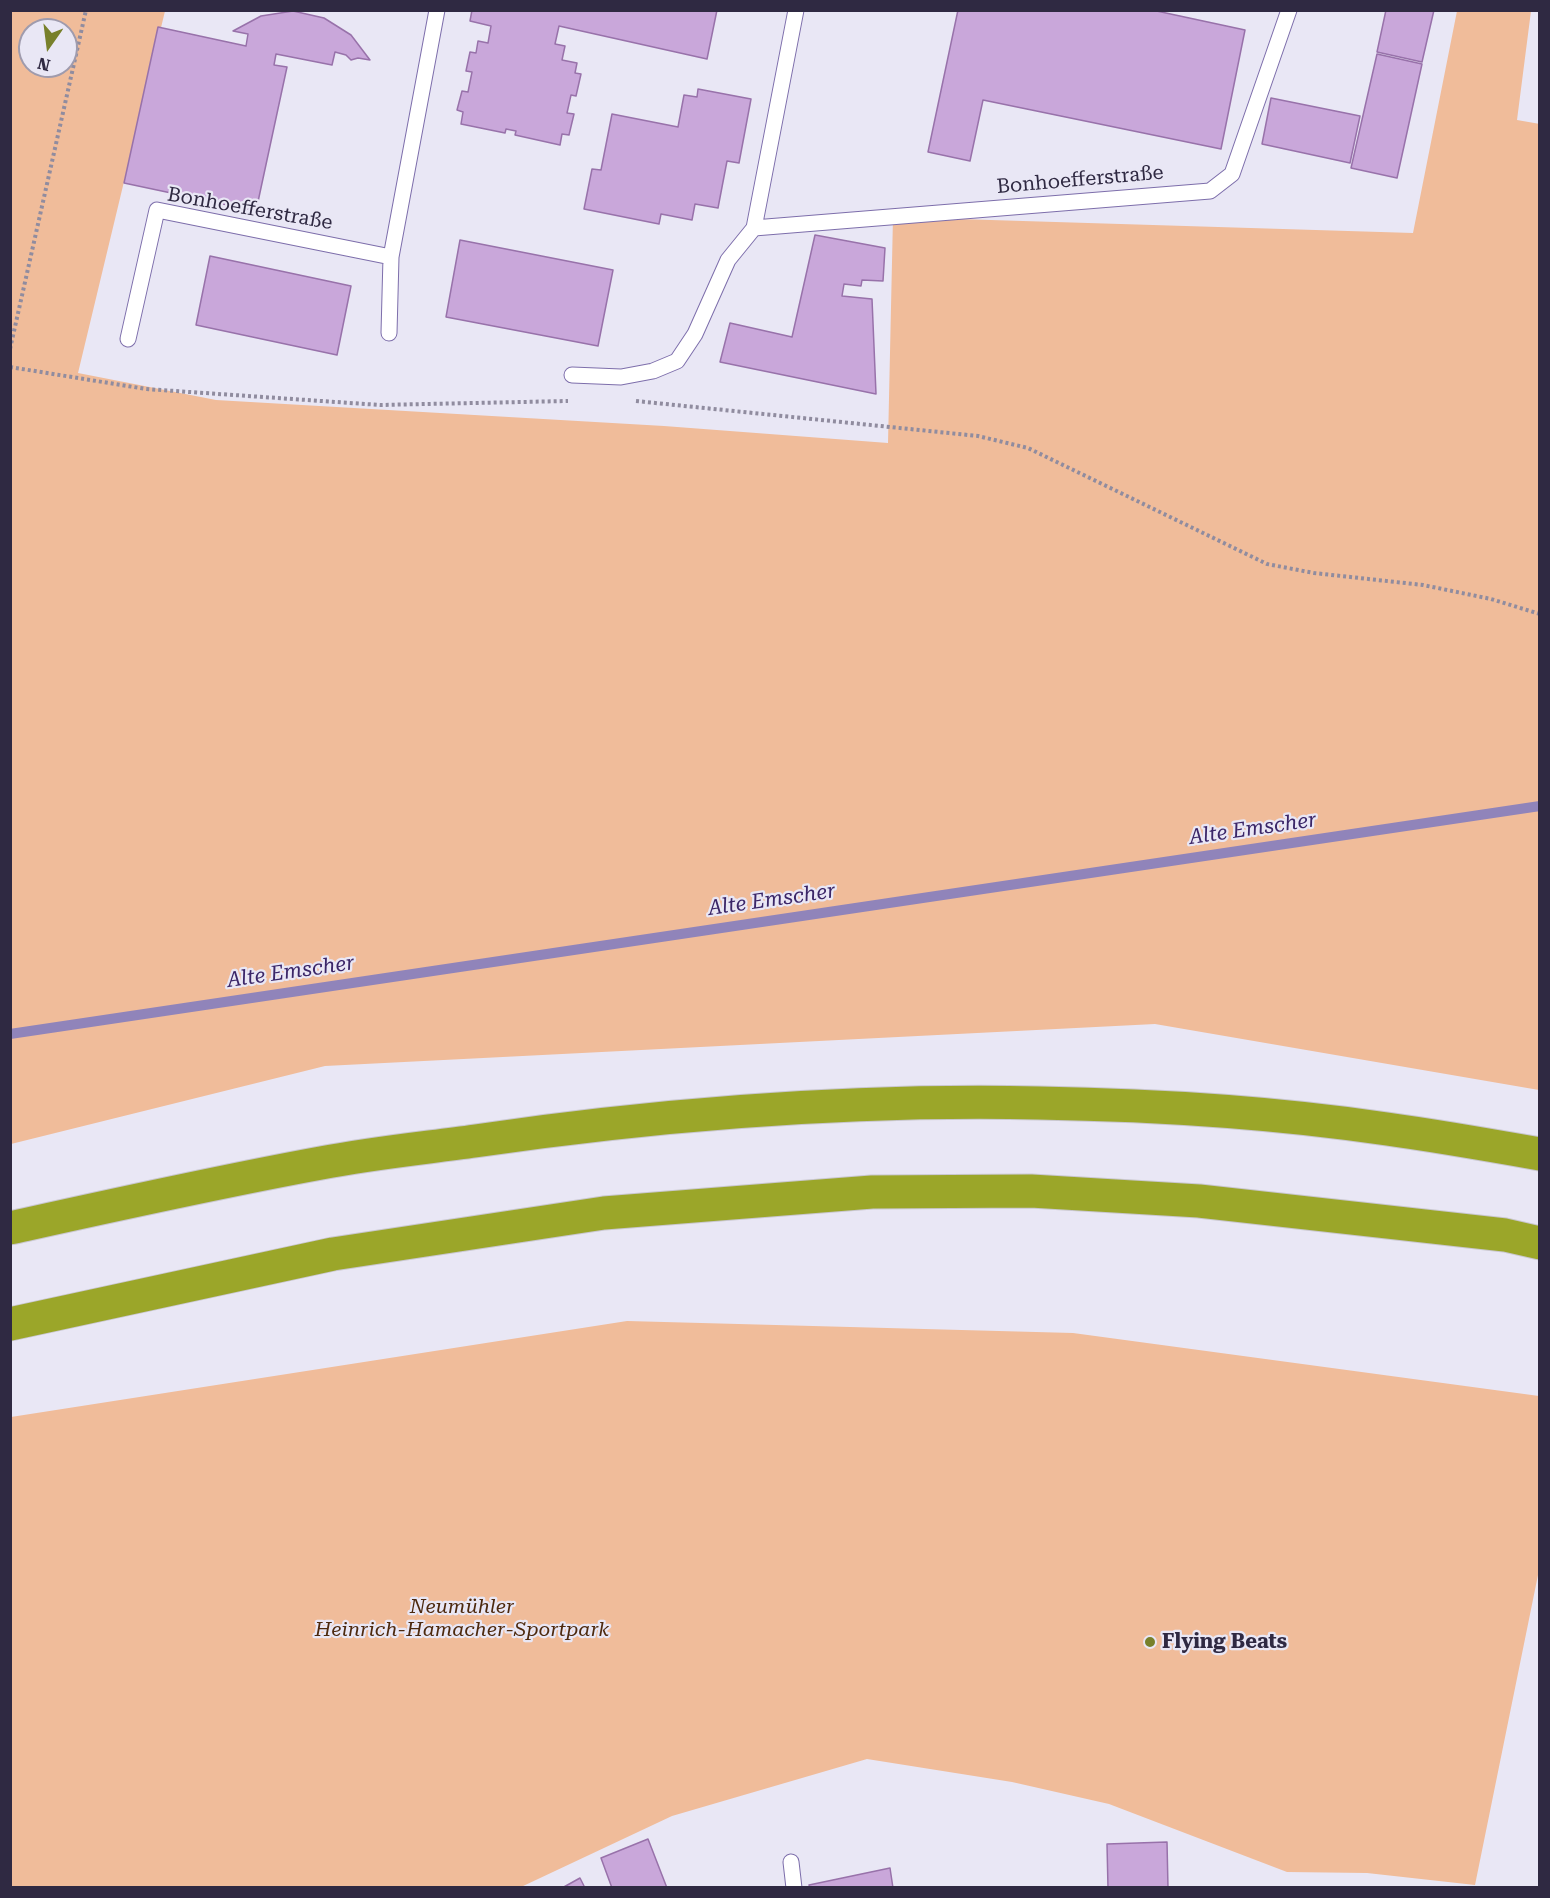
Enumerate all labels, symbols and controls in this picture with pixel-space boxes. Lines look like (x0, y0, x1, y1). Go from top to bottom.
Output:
north arrow (18, 18, 78, 78)
text: N (36, 53, 52, 75)
street label: Bonhoefferstraße (996, 161, 1164, 199)
street label: Bonhoefferstraße (165, 183, 335, 235)
water label: Alte Emscher (1188, 808, 1318, 850)
water label: Alte Emscher (707, 879, 837, 921)
water label: Alte Emscher (226, 951, 356, 993)
park label: Neumühler Heinrich-Hamacher-Sportpark (315, 1595, 609, 1642)
place label: Flying Beats (1162, 1630, 1287, 1654)
marker: Flying Beats (1143, 1635, 1157, 1649)

